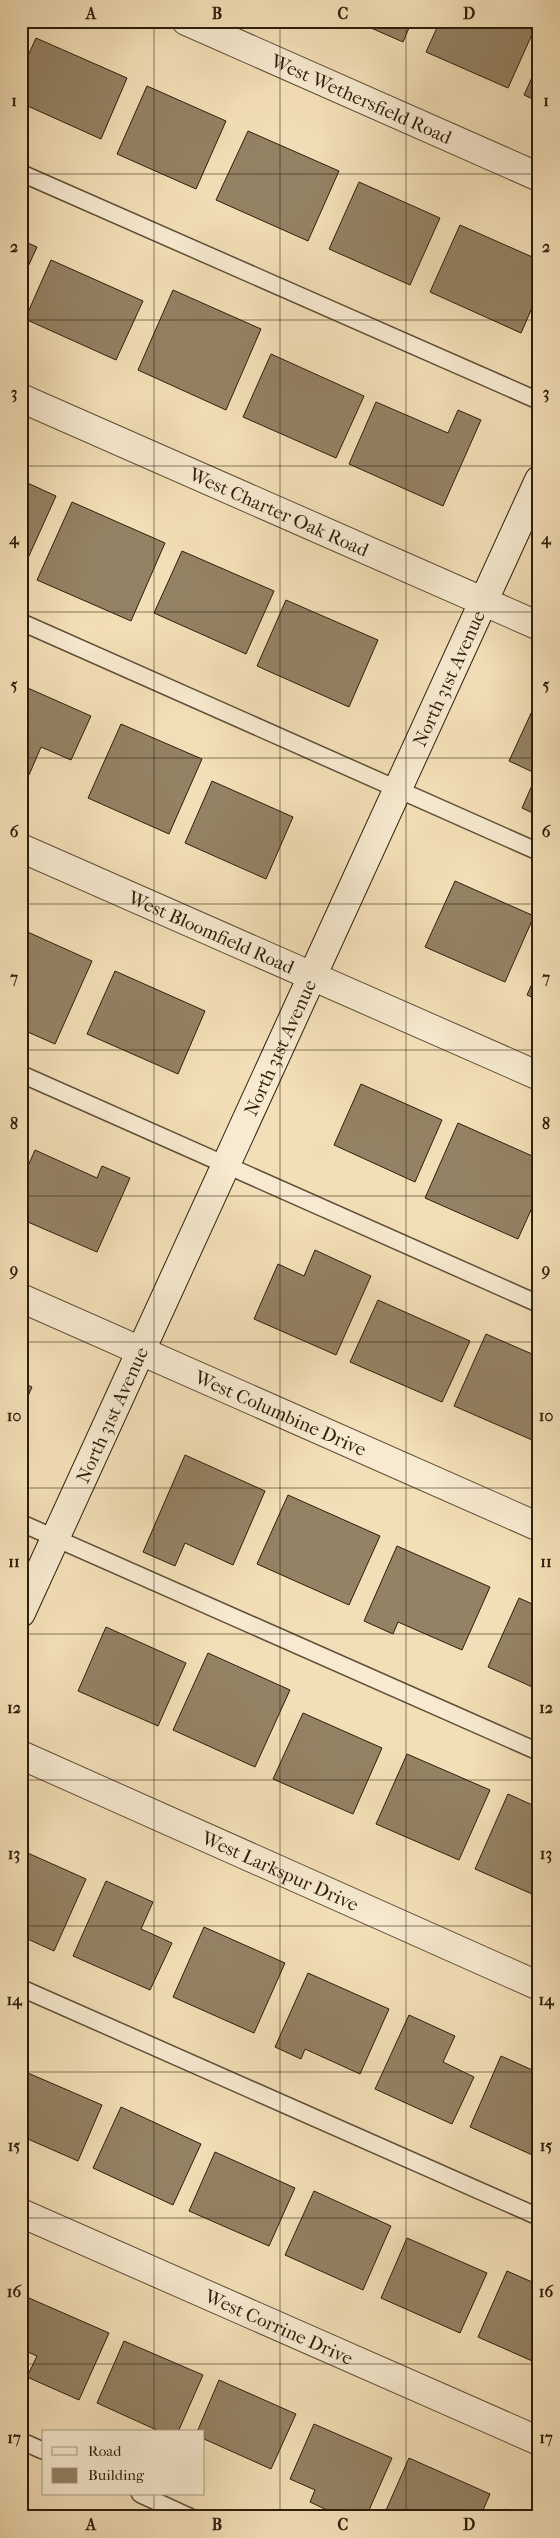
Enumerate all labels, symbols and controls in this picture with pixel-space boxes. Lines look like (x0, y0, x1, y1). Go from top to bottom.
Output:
text: A (85, 4, 97, 23)
text: B (212, 4, 222, 23)
text: C (338, 4, 349, 23)
text: D (463, 4, 475, 23)
street label: West Wethersfield Road (267, 50, 456, 149)
text: 1 (11, 91, 17, 110)
text: 1 (543, 91, 549, 110)
text: 2 (10, 237, 18, 256)
text: 2 (542, 237, 550, 256)
text: 3 (11, 383, 17, 403)
text: 3 (543, 383, 549, 403)
street label: West Charter Oak Road (185, 463, 372, 562)
text: 4 (8, 529, 20, 549)
text: 4 (540, 529, 552, 549)
street label: North 31st Avenue (409, 607, 490, 750)
text: 5 (11, 675, 18, 694)
text: 5 (543, 675, 550, 694)
text: 6 (10, 822, 19, 841)
text: 6 (542, 822, 551, 841)
street label: West Bloomfield Road (124, 886, 298, 979)
text: 7 (9, 968, 18, 987)
text: 7 (541, 968, 550, 987)
street label: North 31st Avenue (240, 976, 321, 1119)
text: 8 (10, 1114, 18, 1133)
text: 8 (542, 1114, 550, 1133)
text: 9 (9, 1260, 18, 1280)
text: 9 (541, 1260, 550, 1280)
street label: North 31st Avenue (72, 1344, 153, 1487)
street label: West Columbine Drive (190, 1366, 369, 1461)
text: 10 (7, 1406, 21, 1425)
text: 10 (539, 1406, 553, 1425)
text: 11 (8, 1552, 20, 1571)
text: 11 (540, 1552, 552, 1571)
text: 12 (7, 1698, 21, 1717)
text: 12 (539, 1698, 553, 1717)
street label: West Larkspur Drive (197, 1827, 362, 1916)
text: 13 (8, 1844, 20, 1864)
text: 13 (540, 1844, 552, 1864)
text: 14 (6, 1990, 23, 2010)
text: 14 (538, 1990, 555, 2010)
text: 15 (8, 2136, 20, 2155)
text: 15 (540, 2136, 552, 2155)
text: 16 (7, 2282, 21, 2301)
text: 16 (539, 2282, 553, 2301)
street label: West Corrine Drive (200, 2285, 356, 2370)
text: 17 (7, 2428, 21, 2447)
text: 17 (539, 2428, 553, 2447)
legend (42, 2430, 205, 2496)
text: Road (88, 2442, 122, 2460)
text: Building (88, 2466, 145, 2484)
text: A (85, 2515, 97, 2534)
text: B (212, 2515, 222, 2534)
text: C (338, 2515, 349, 2534)
text: D (463, 2515, 475, 2534)

